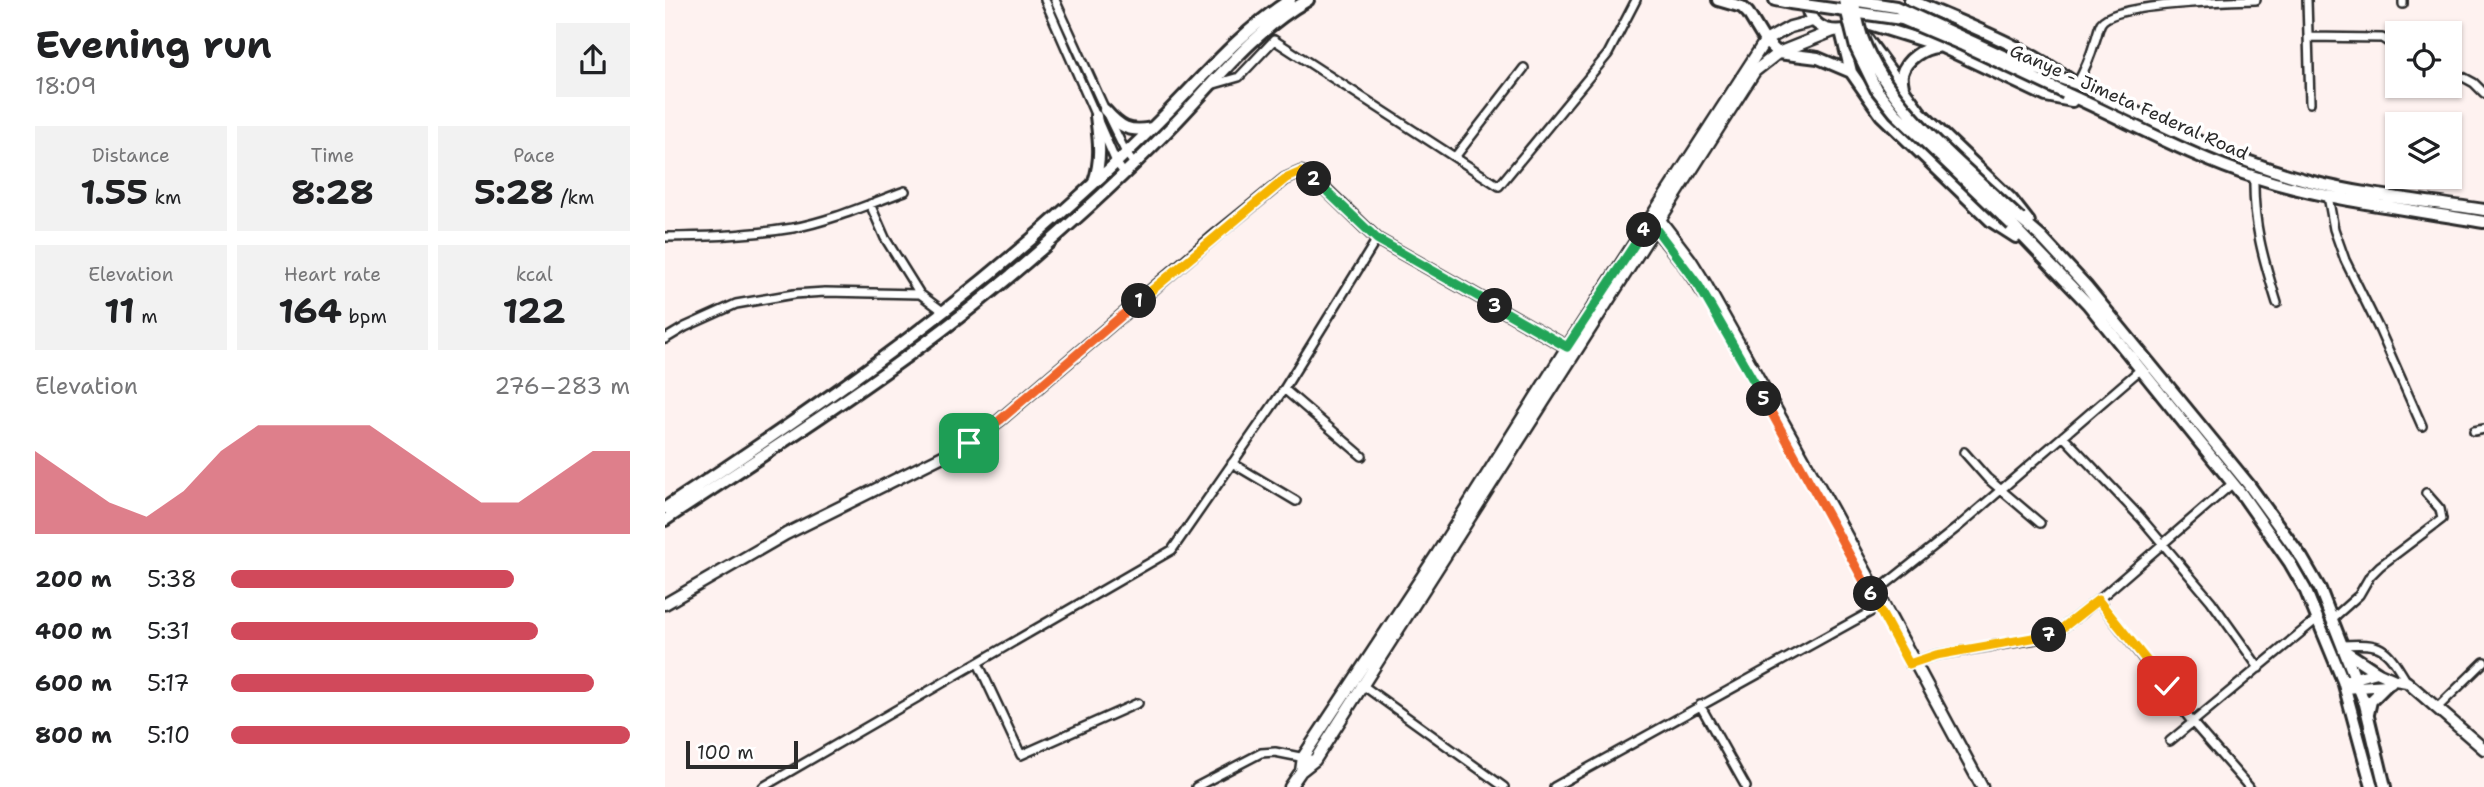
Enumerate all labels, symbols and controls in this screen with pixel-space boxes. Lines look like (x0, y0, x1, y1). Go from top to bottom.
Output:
text: Evening run (35, 19, 272, 70)
map controls (2385, 21, 2462, 189)
button: locate (2385, 21, 2462, 98)
button: share (556, 23, 630, 97)
street label: Ganye - Jimeta Federal Road (2006, 39, 2252, 165)
text: 18:09 (35, 71, 97, 101)
button: layers (2385, 112, 2462, 189)
text: Distance (92, 143, 170, 168)
text: Time (311, 143, 354, 168)
text: Pace (513, 143, 555, 168)
pin: 2 (1297, 162, 1331, 196)
text: 2 (1307, 166, 1320, 191)
text: 1.55 (80, 168, 148, 215)
text: 8:28 (291, 168, 374, 215)
text: 5:28 (474, 168, 554, 215)
text: km (148, 185, 181, 210)
text: /km (554, 185, 594, 210)
pin: 4 (1627, 212, 1661, 247)
text: 4 (1637, 217, 1650, 242)
text: Elevation (88, 262, 173, 287)
text: Heart rate (284, 262, 381, 287)
text: kcal (516, 262, 553, 287)
pin: 1 (1121, 284, 1156, 318)
text: 11 (104, 287, 135, 334)
text: 164 (278, 287, 342, 334)
text: 122 (502, 287, 566, 334)
text: 1 (1134, 288, 1143, 313)
pin: 3 (1477, 288, 1513, 324)
text: 3 (1488, 293, 1501, 318)
text: m (135, 304, 158, 329)
text: bpm (342, 304, 387, 329)
text: Elevation (35, 371, 138, 401)
text: 276–283 m (494, 371, 630, 401)
pin: 5 (1747, 382, 1781, 416)
text: 5 (1758, 386, 1769, 411)
pin (939, 413, 999, 473)
icon: arrive (950, 424, 988, 462)
text: 200 m (35, 564, 112, 594)
text: 5:38 (147, 564, 197, 594)
pin: 6 (1853, 576, 1889, 612)
text: 6 (1864, 581, 1877, 606)
text: 400 m (35, 616, 112, 646)
text: 5:31 (147, 616, 190, 646)
pin: 7 (2031, 618, 2067, 652)
text: 7 (2042, 622, 2055, 647)
pin (2137, 656, 2197, 716)
icon: check (2148, 667, 2186, 705)
text: 600 m (35, 668, 112, 698)
text: 5:17 (147, 668, 189, 698)
text: 800 m (35, 720, 112, 750)
text: 5:10 (147, 720, 190, 750)
scale bar (686, 738, 798, 770)
text: 100 m (697, 740, 754, 765)

